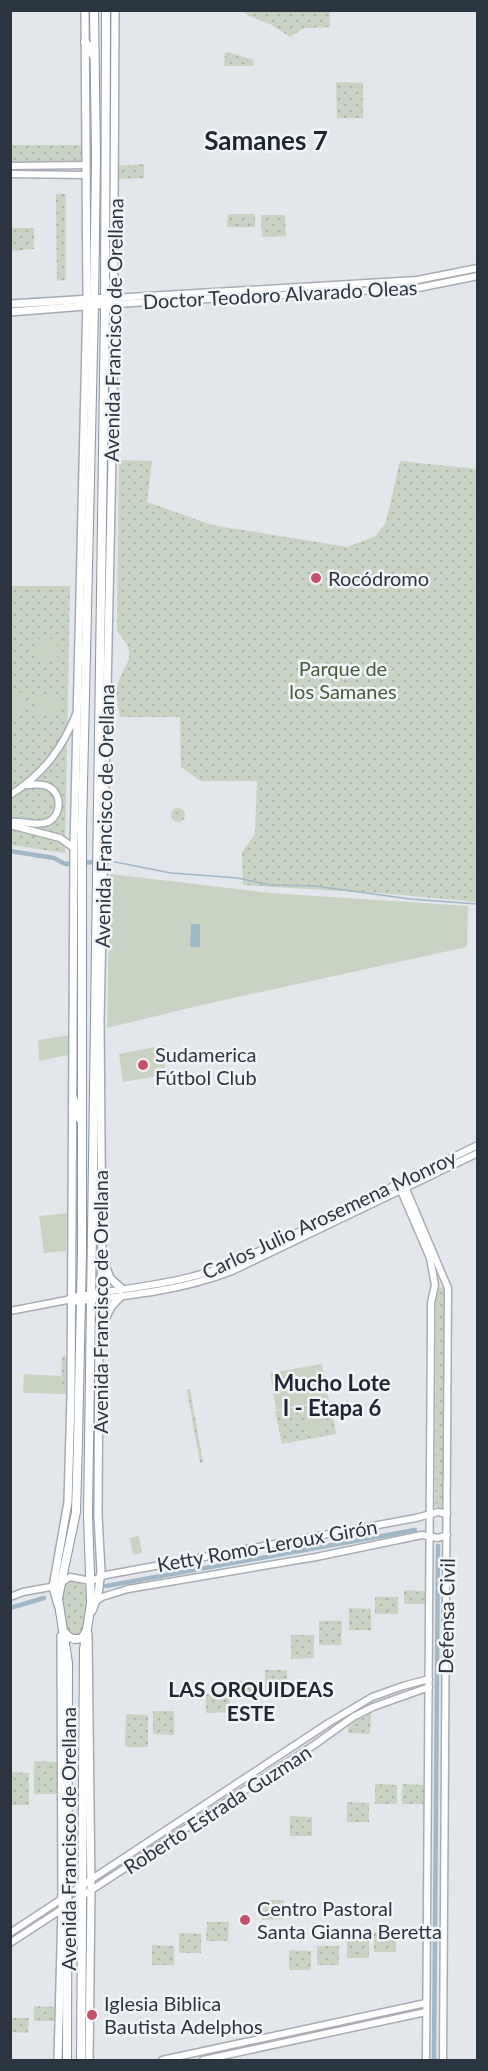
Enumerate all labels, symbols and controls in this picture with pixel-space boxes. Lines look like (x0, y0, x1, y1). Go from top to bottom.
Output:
district label: Samanes 7 (204, 124, 328, 156)
street label: Avenida Francisco de Orellana (99, 198, 127, 462)
street label: Doctor Teodoro Alvarado Oleas (142, 275, 418, 313)
place label: Rocódromo (328, 566, 429, 590)
marker: Rocódromo (309, 571, 323, 585)
park label: Parque de los Samanes (289, 656, 397, 703)
street label: Avenida Francisco de Orellana (90, 684, 118, 948)
place label: Sudamerica Fútbol Club (155, 1042, 257, 1089)
marker: Sudamerica Fútbol Club (136, 1058, 150, 1072)
street label: Carlos Julio Arosemena Monroy (198, 1144, 460, 1284)
street label: Avenida Francisco de Orellana (88, 1170, 112, 1434)
district label: Mucho Lote I - Etapa 6 (273, 1369, 391, 1421)
street label: Ketty Romo-Leroux Girón (155, 1514, 379, 1576)
street label: Defensa Civil (433, 1558, 459, 1674)
district label: LAS ORQUIDEAS ESTE (168, 1676, 334, 1725)
street label: Avenida Francisco de Orellana (56, 1707, 80, 1971)
street label: Roberto Estrada Guzman (119, 1739, 315, 1879)
place label: Centro Pastoral Santa Gianna Beretta (257, 1896, 442, 1943)
marker: Centro Pastoral Santa Gianna Beretta (238, 1913, 252, 1927)
place label: Iglesia Biblica Bautista Adelphos (104, 1991, 263, 2038)
marker: Iglesia Biblica Bautista Adelphos (85, 2008, 99, 2022)

